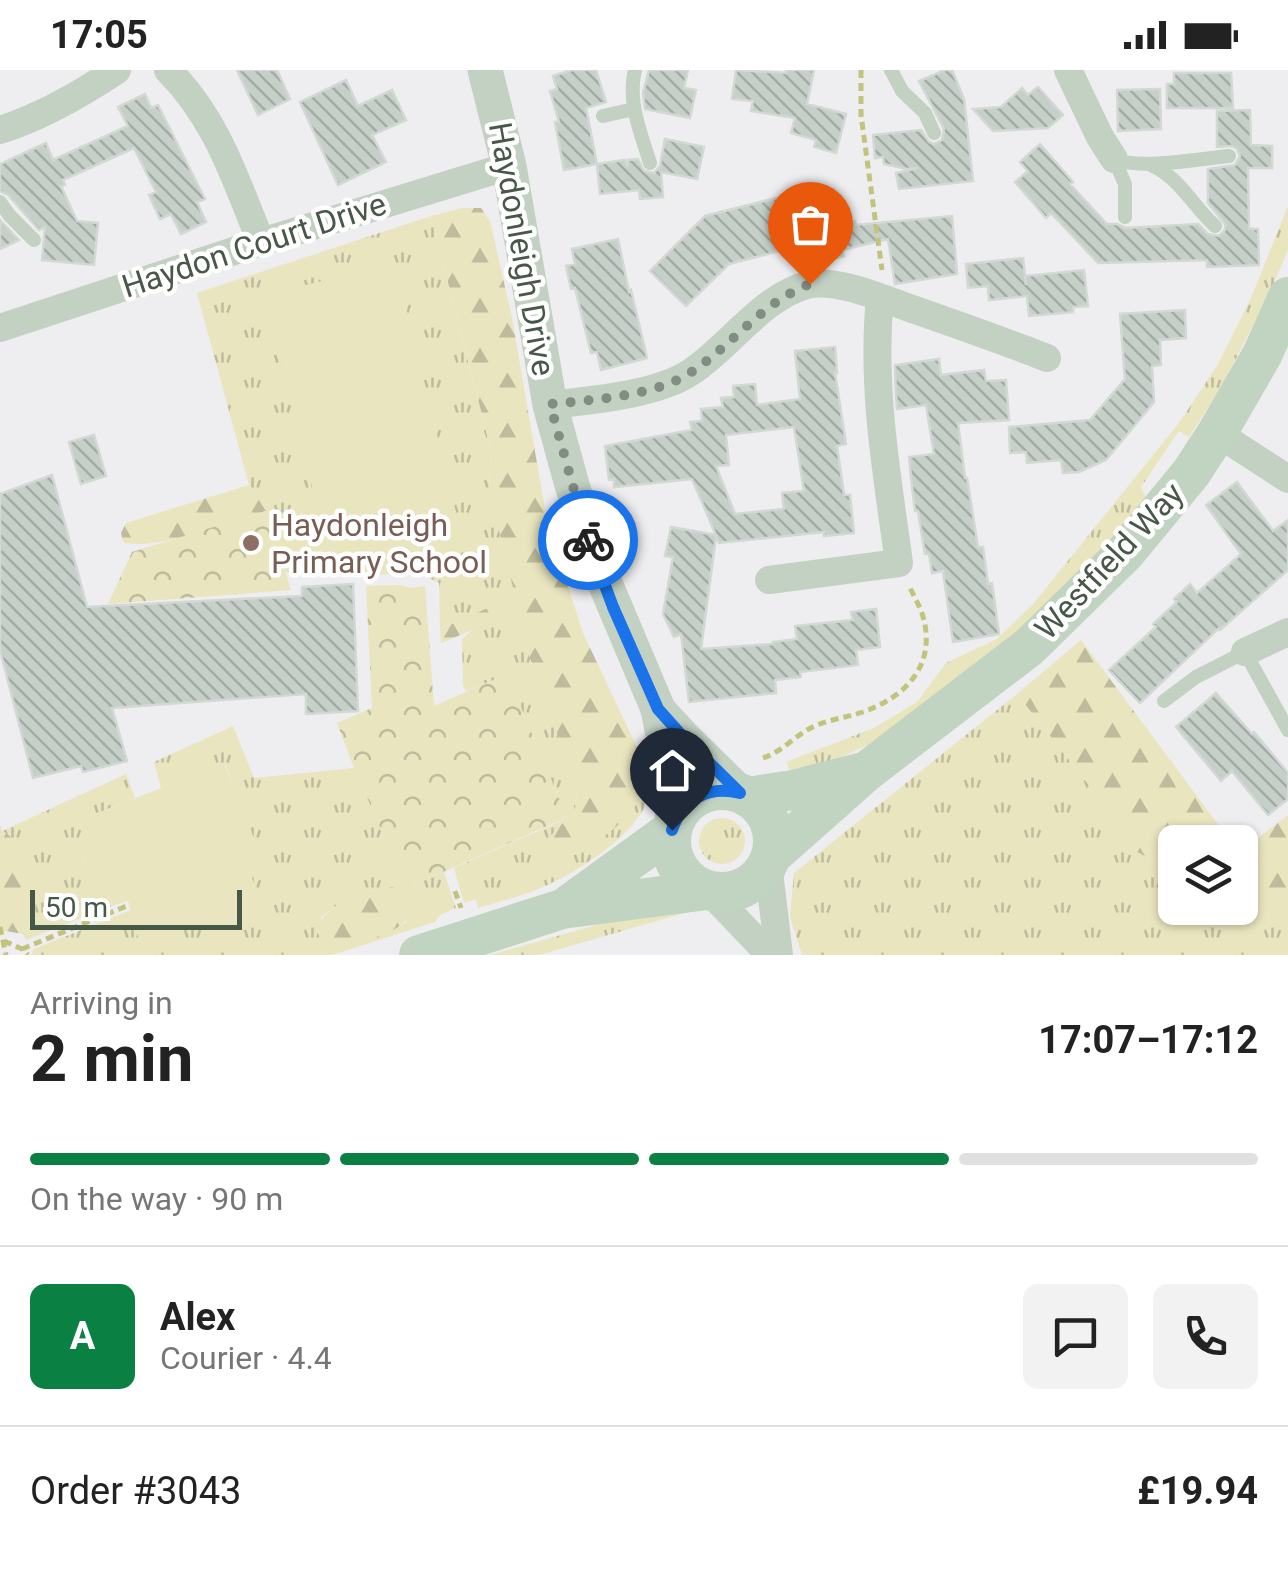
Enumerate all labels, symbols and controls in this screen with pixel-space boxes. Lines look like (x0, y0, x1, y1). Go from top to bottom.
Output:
text: 17:05 (50, 13, 148, 57)
street label: Haydonleigh Drive (481, 119, 563, 379)
pin (768, 182, 853, 285)
street label: Haydon Court Drive (117, 184, 391, 306)
icon: bag (783, 197, 838, 252)
street label: Westfield Way (1027, 475, 1191, 647)
courier (538, 490, 638, 590)
place label: Haydonleigh Primary School (271, 506, 487, 581)
icon: bike (561, 513, 616, 568)
marker: Haydonleigh Primary School (240, 532, 262, 554)
pin (630, 728, 715, 831)
icon: home (645, 743, 700, 798)
map controls (1158, 825, 1258, 925)
button: layers (1158, 825, 1258, 925)
scale bar (30, 885, 242, 930)
text: 50 m (45, 891, 108, 924)
text: Arriving in (30, 984, 173, 1022)
text: 17:07–17:12 (1038, 1018, 1258, 1062)
text: 2 min (30, 1021, 193, 1097)
text: On the way · 90 m (30, 1180, 283, 1218)
button: chat (1023, 1284, 1128, 1389)
button: phone (1153, 1284, 1258, 1389)
text: Alex (160, 1295, 235, 1339)
text: A (70, 1314, 95, 1358)
text: Courier · 4.4 (160, 1339, 332, 1377)
text: Order #3043 (30, 1469, 241, 1513)
text: £19.94 (1137, 1469, 1258, 1513)

